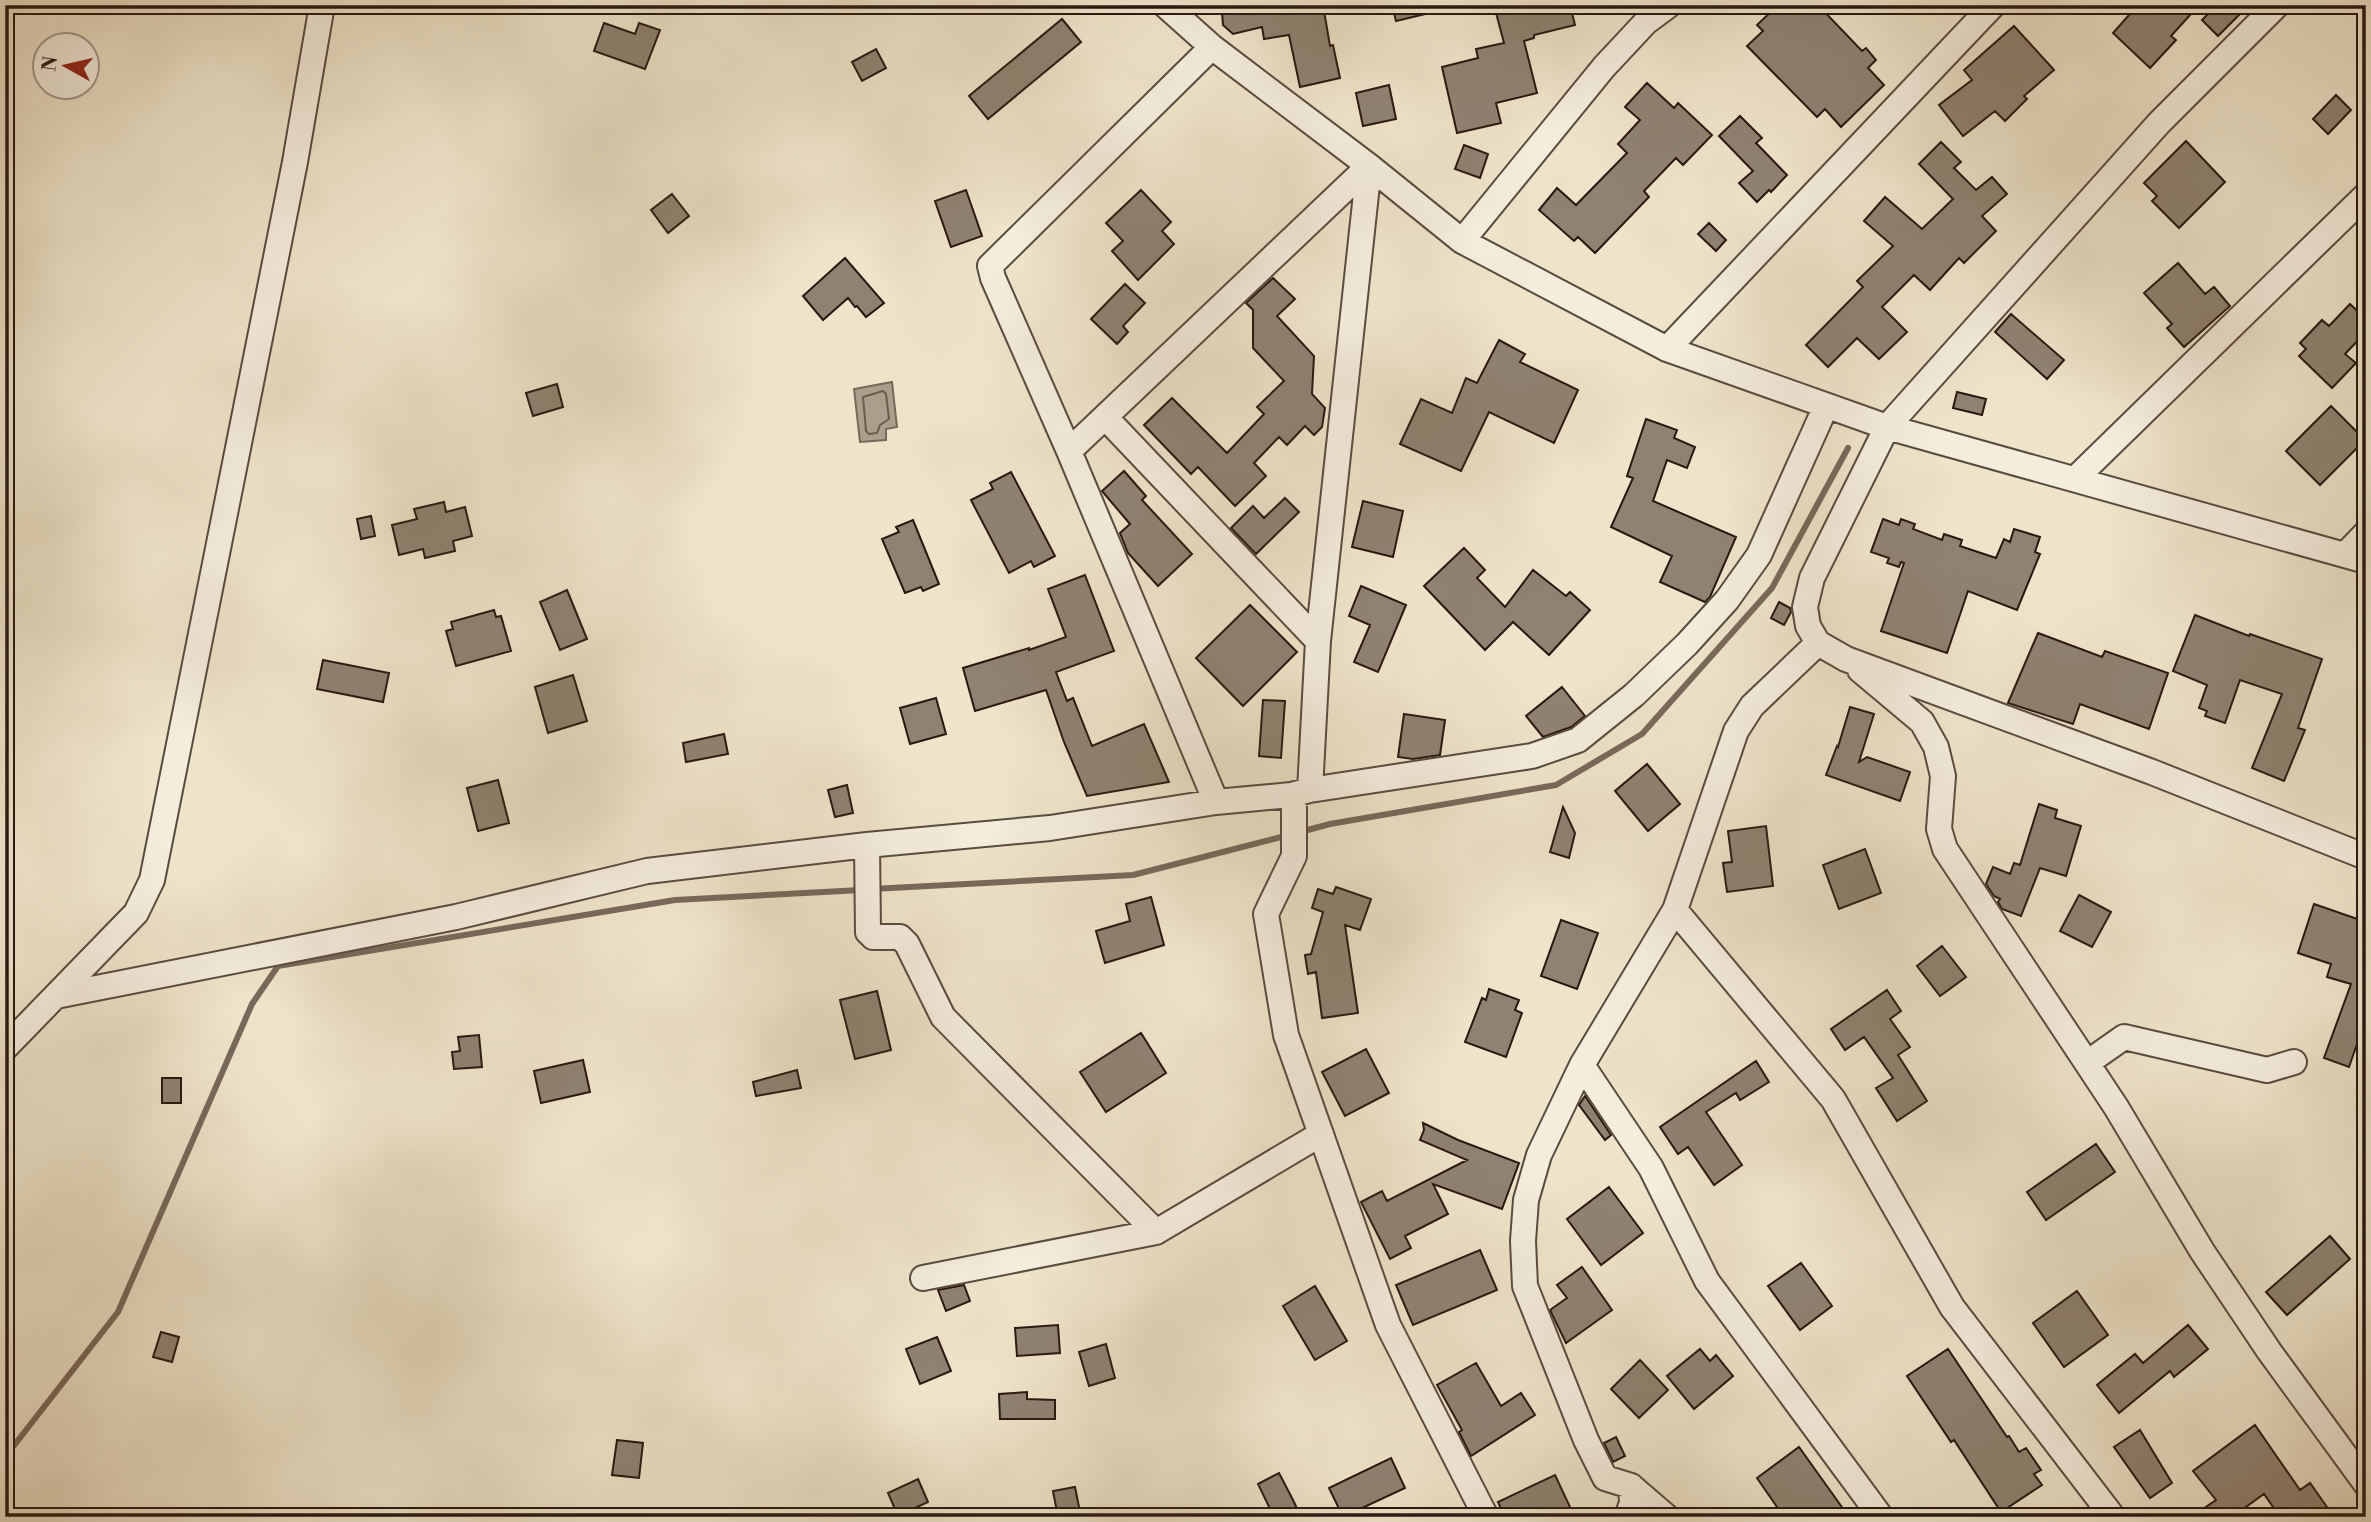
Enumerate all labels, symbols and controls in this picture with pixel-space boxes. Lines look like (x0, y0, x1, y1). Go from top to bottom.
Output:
north arrow (32, 32, 102, 102)
text: N (37, 55, 63, 73)

